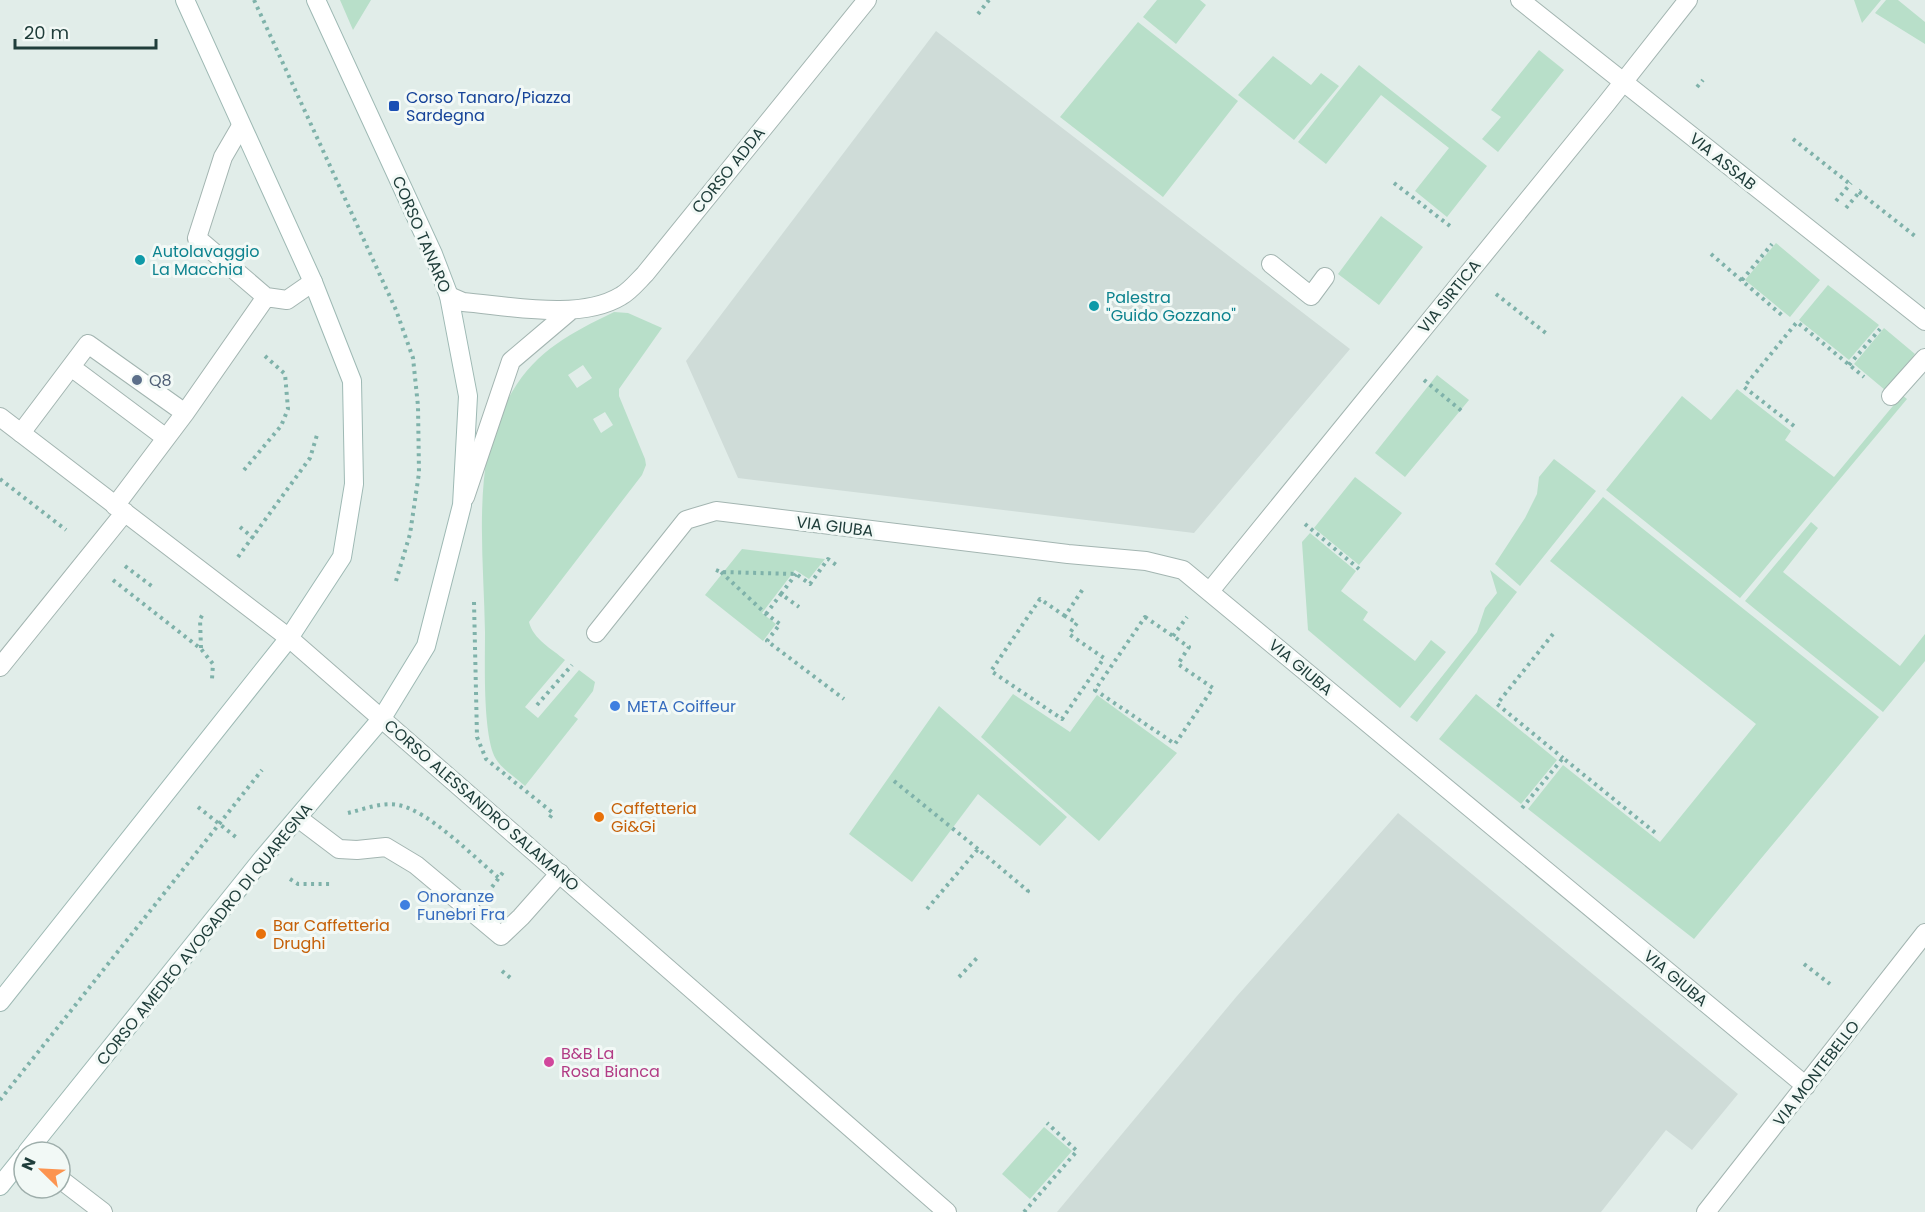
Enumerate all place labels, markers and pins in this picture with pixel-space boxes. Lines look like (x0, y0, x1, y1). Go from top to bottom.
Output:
place label: Corso Tanaro/Piazza Sardegna (406, 86, 571, 127)
marker: Corso Tanaro/Piazza Sardegna (387, 99, 401, 113)
place label: Autolavaggio La Macchia (152, 240, 259, 281)
marker: Autolavaggio La Macchia (133, 253, 147, 267)
place label: Palestra "Guido Gozzano" (1106, 286, 1236, 327)
marker: Palestra "Guido Gozzano" (1087, 299, 1101, 313)
place label: Q8 (149, 369, 172, 392)
marker: Q8 (130, 373, 144, 387)
place label: META Coiffeur (627, 695, 736, 718)
marker: META Coiffeur (608, 699, 622, 713)
place label: Caffetteria Gi&Gi (611, 797, 697, 838)
marker: Caffetteria Gi&Gi (592, 810, 606, 824)
place label: Onoranze Funebri Fra (417, 885, 505, 926)
marker: Onoranze Funebri Fra (398, 898, 412, 912)
place label: Bar Caffetteria Drughi (273, 914, 390, 955)
marker: Bar Caffetteria Drughi (254, 927, 268, 941)
place label: B&B La Rosa Bianca (561, 1042, 660, 1083)
marker: B&B La Rosa Bianca (542, 1055, 556, 1069)

